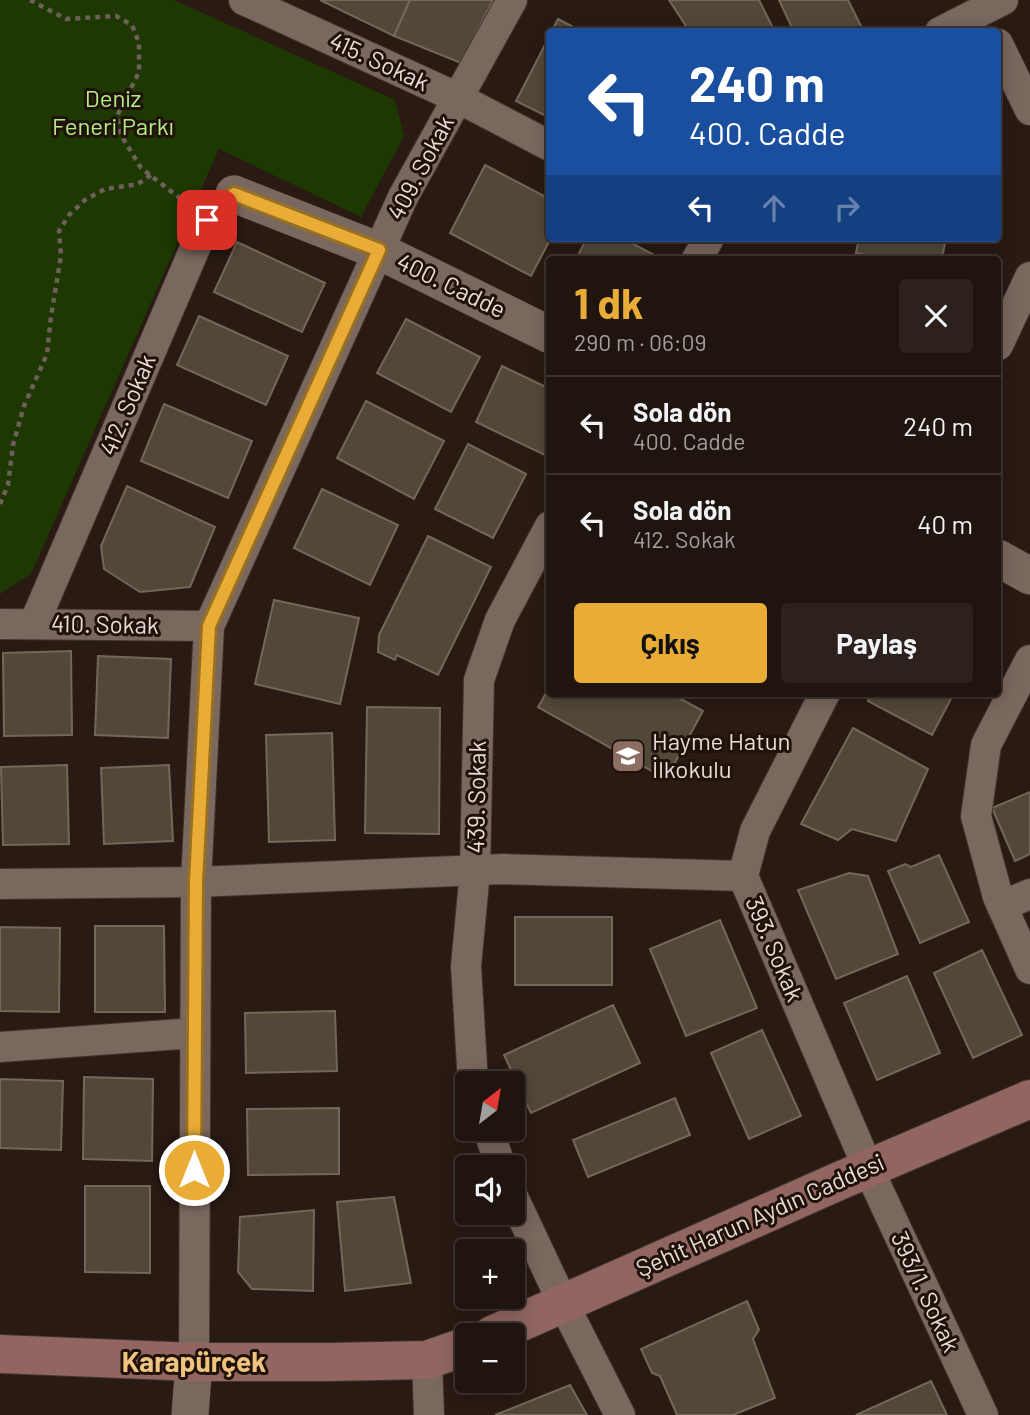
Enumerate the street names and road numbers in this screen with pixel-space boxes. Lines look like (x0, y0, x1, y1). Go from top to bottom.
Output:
street label: 415. Sokak (325, 25, 434, 96)
street label: 409. Sokak (380, 110, 459, 224)
street label: 400. Cadde (393, 246, 511, 323)
street label: 412. Sokak (92, 350, 161, 459)
street label: 410. Sokak (51, 608, 159, 639)
street label: 439. Sokak (460, 740, 491, 854)
street label: 393. Sokak (740, 891, 811, 1006)
street label: Şehit Harun Aydın Caddesi (631, 1147, 888, 1282)
street label: 393/1. Sokak (886, 1226, 967, 1356)

